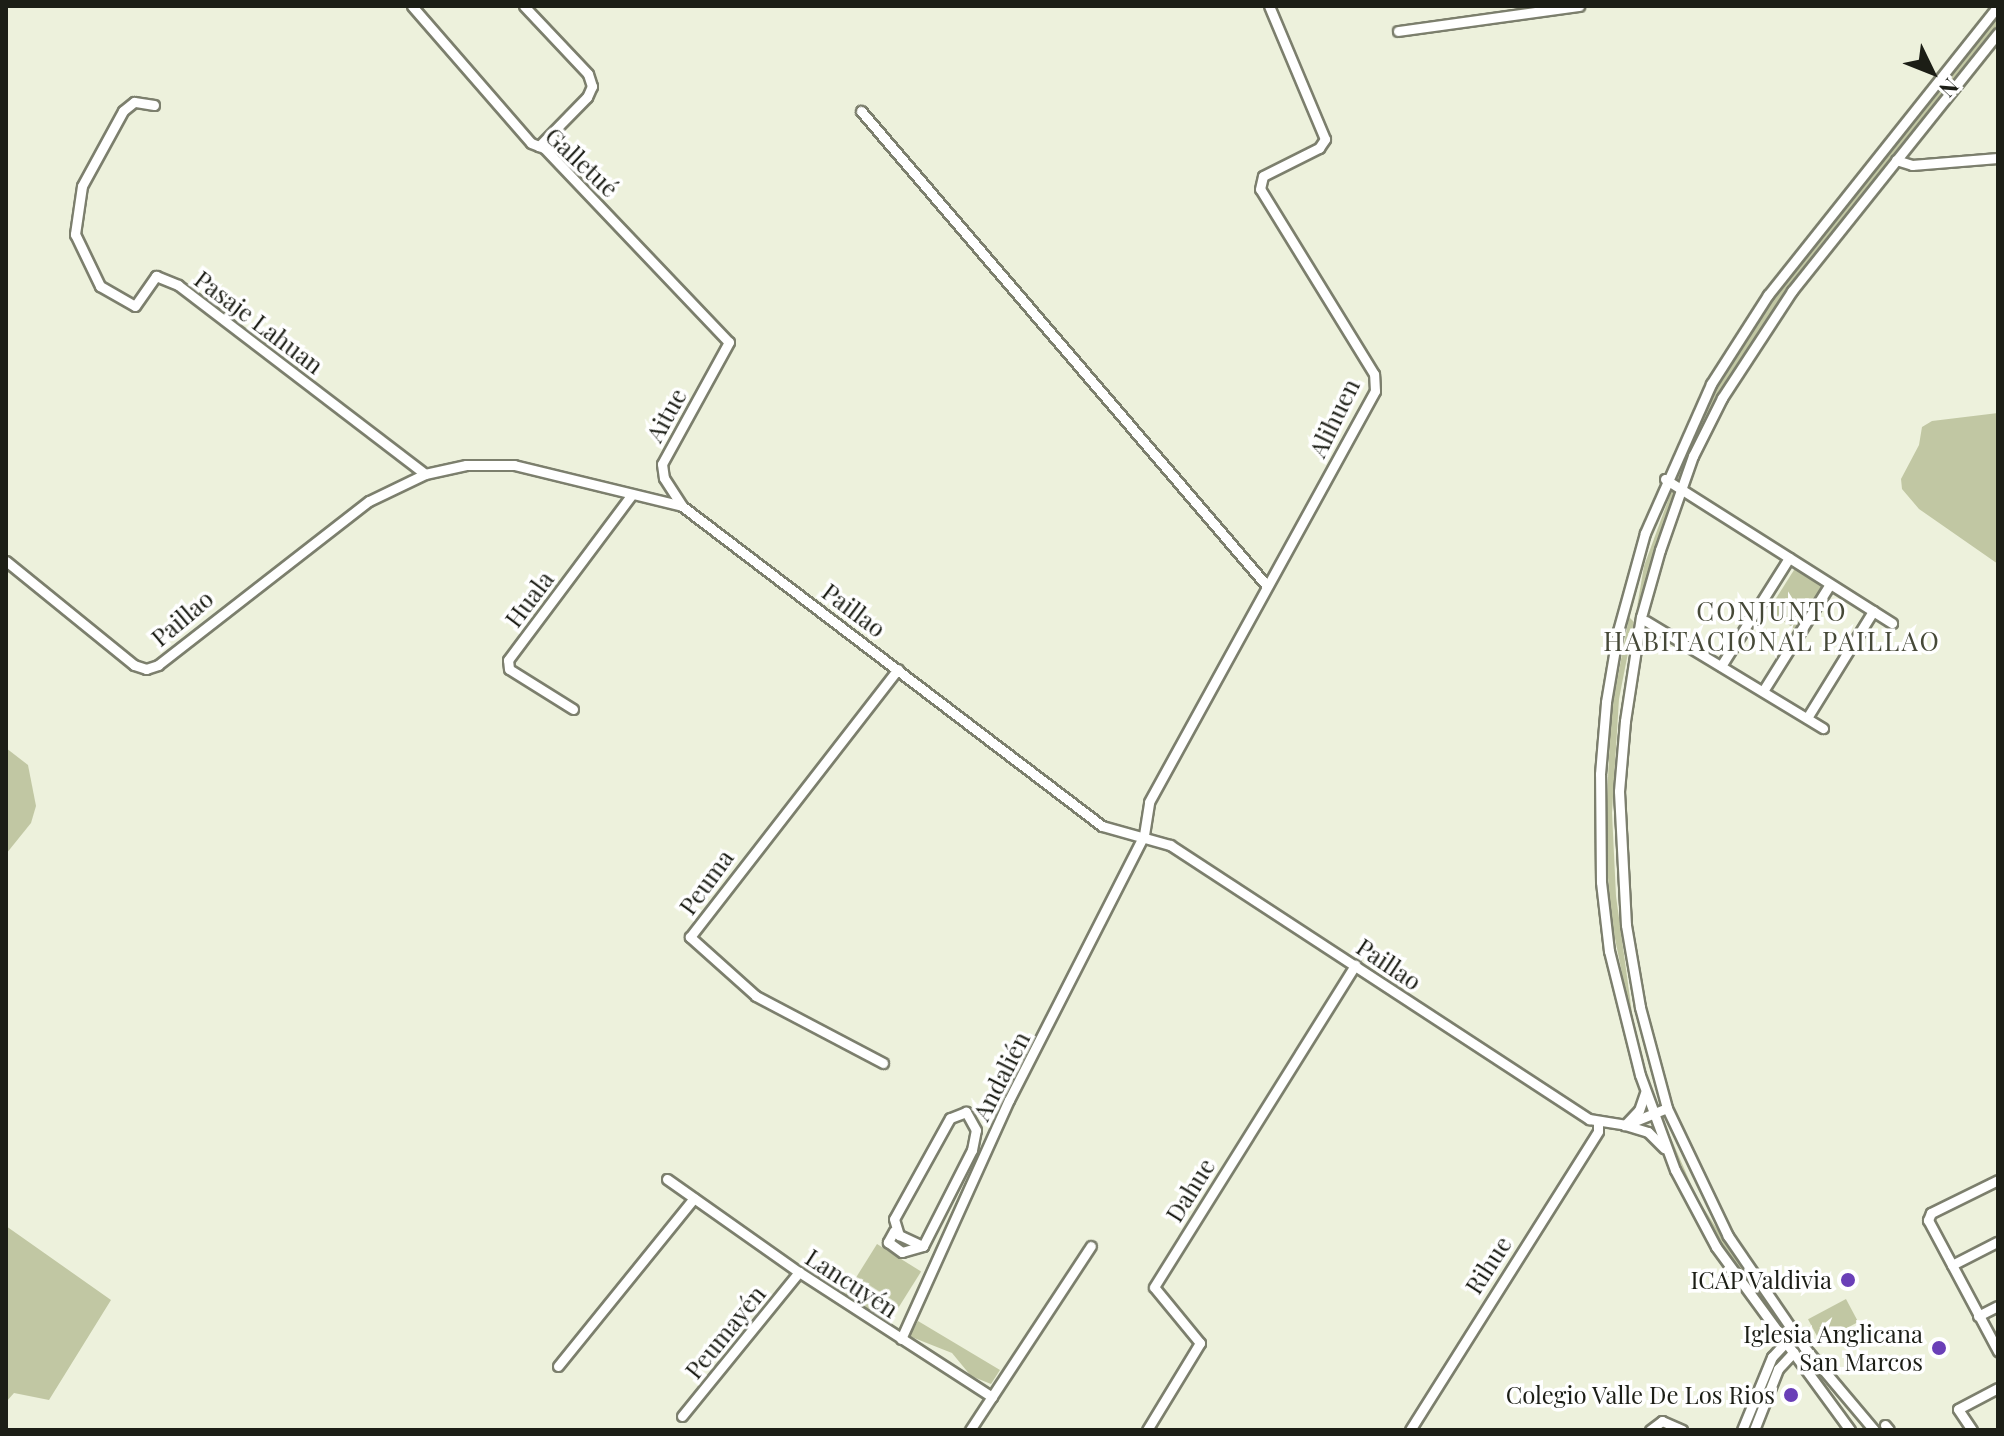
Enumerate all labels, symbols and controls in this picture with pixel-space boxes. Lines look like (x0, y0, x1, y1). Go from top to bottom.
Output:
north arrow (1892, 32, 1972, 112)
text: N (1933, 72, 1966, 104)
street label: Galletué (540, 121, 624, 203)
street label: Pasaje Lahuan (189, 264, 329, 380)
street label: Alihuen (1303, 374, 1365, 462)
street label: Aitue (640, 383, 692, 447)
street label: Huala (499, 565, 559, 633)
street label: Paillao (817, 577, 891, 643)
street label: Paillao (145, 584, 219, 652)
district label: CONJUNTO HABITACIONAL PAILLAO (1603, 595, 1941, 656)
street label: Peuma (673, 844, 739, 920)
street label: Paillao (1351, 932, 1427, 996)
street label: Andalién (966, 1027, 1036, 1125)
street label: Dahue (1159, 1153, 1221, 1227)
street label: Rihue (1459, 1231, 1517, 1299)
street label: Lancuyén (800, 1243, 904, 1323)
place label: ICAP Valdivia (1689, 1266, 1832, 1294)
marker: ICAP Valdivia (1839, 1271, 1857, 1289)
street label: Peumayén (679, 1280, 771, 1384)
place label: Iglesia Anglicana San Marcos (1742, 1320, 1923, 1376)
marker: Iglesia Anglicana San Marcos (1930, 1339, 1948, 1357)
place label: Colegio Valle De Los Rios (1505, 1381, 1775, 1409)
marker: Colegio Valle De Los Rios (1782, 1386, 1800, 1404)

